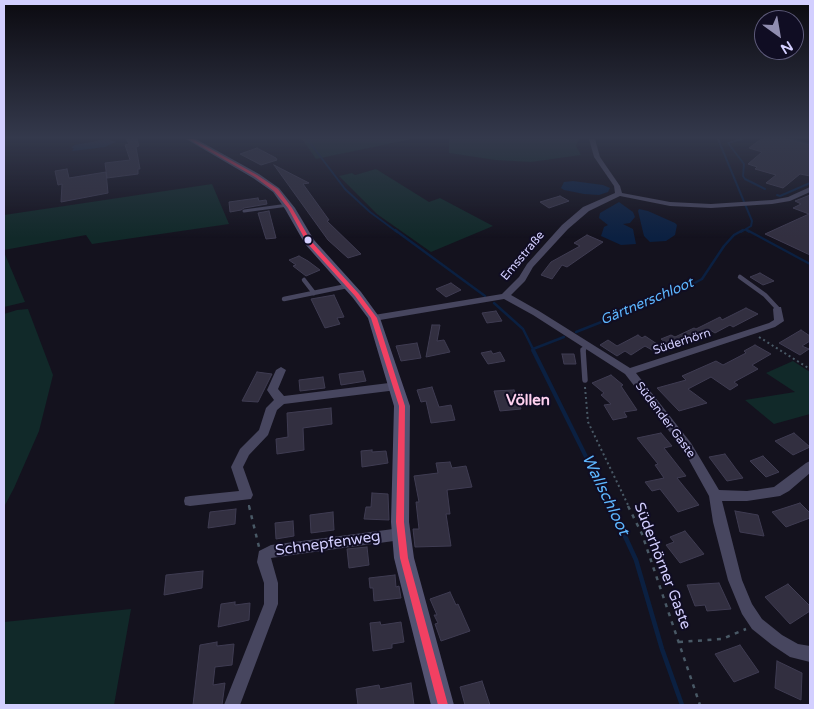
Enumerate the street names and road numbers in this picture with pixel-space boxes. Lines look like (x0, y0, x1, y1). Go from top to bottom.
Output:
street label: Emsstraße (498, 228, 548, 284)
street label: Süderhörn (651, 326, 713, 358)
street label: Südender Gaste (632, 379, 698, 461)
street label: Süderhörner Gaste (630, 500, 694, 632)
street label: Schnepfenweg (274, 528, 382, 560)

